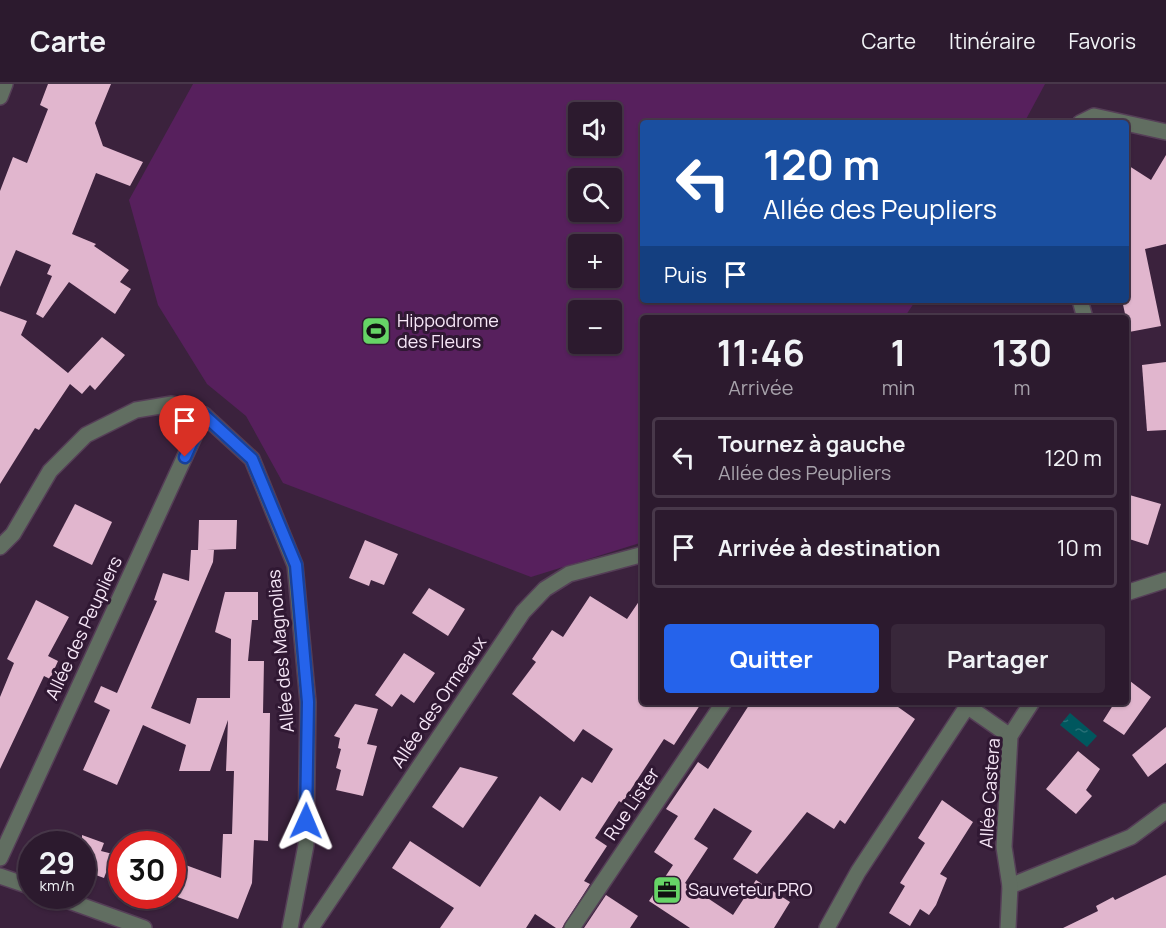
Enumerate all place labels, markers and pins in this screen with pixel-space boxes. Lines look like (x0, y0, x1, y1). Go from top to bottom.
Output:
place label: Hippodrome des Fleurs (397, 308, 499, 353)
sports icon: Hippodrome des Fleurs (360, 315, 392, 347)
pin (159, 395, 210, 457)
office icon: Sauveteur PRO (651, 874, 683, 906)
place label: Sauveteur PRO (688, 877, 813, 901)

